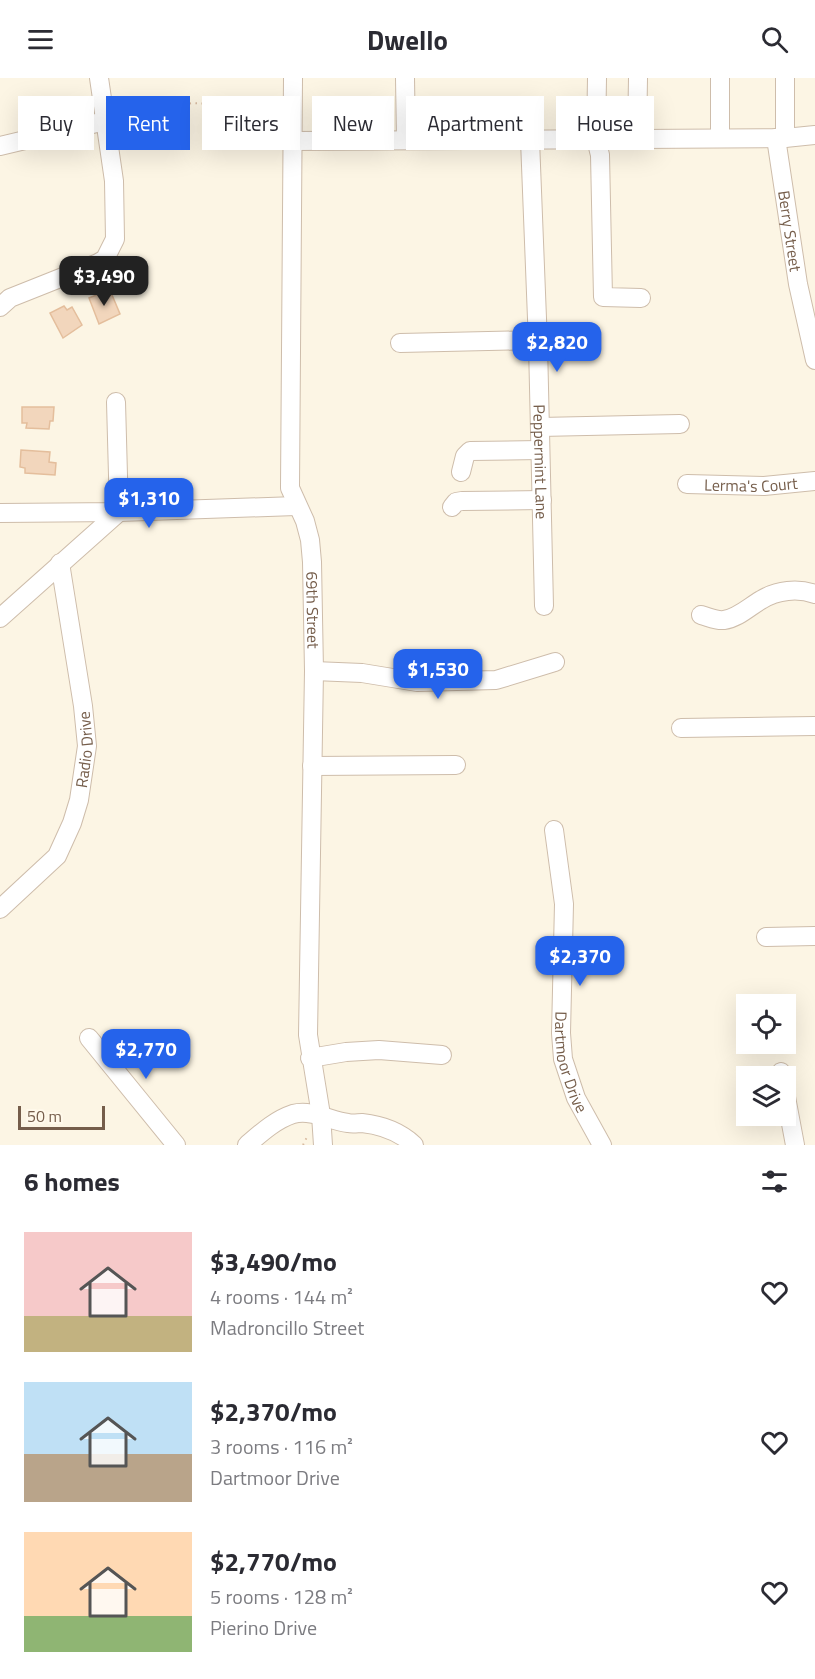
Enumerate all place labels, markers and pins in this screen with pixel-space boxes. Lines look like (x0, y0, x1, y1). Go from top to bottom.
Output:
pin: $3,490 (55, 256, 153, 307)
pin: $2,820 (508, 322, 606, 373)
pin: $1,310 (100, 478, 198, 529)
pin: $1,530 (389, 649, 487, 700)
pin: $2,370 (531, 936, 629, 987)
pin: $2,770 (97, 1029, 195, 1080)

